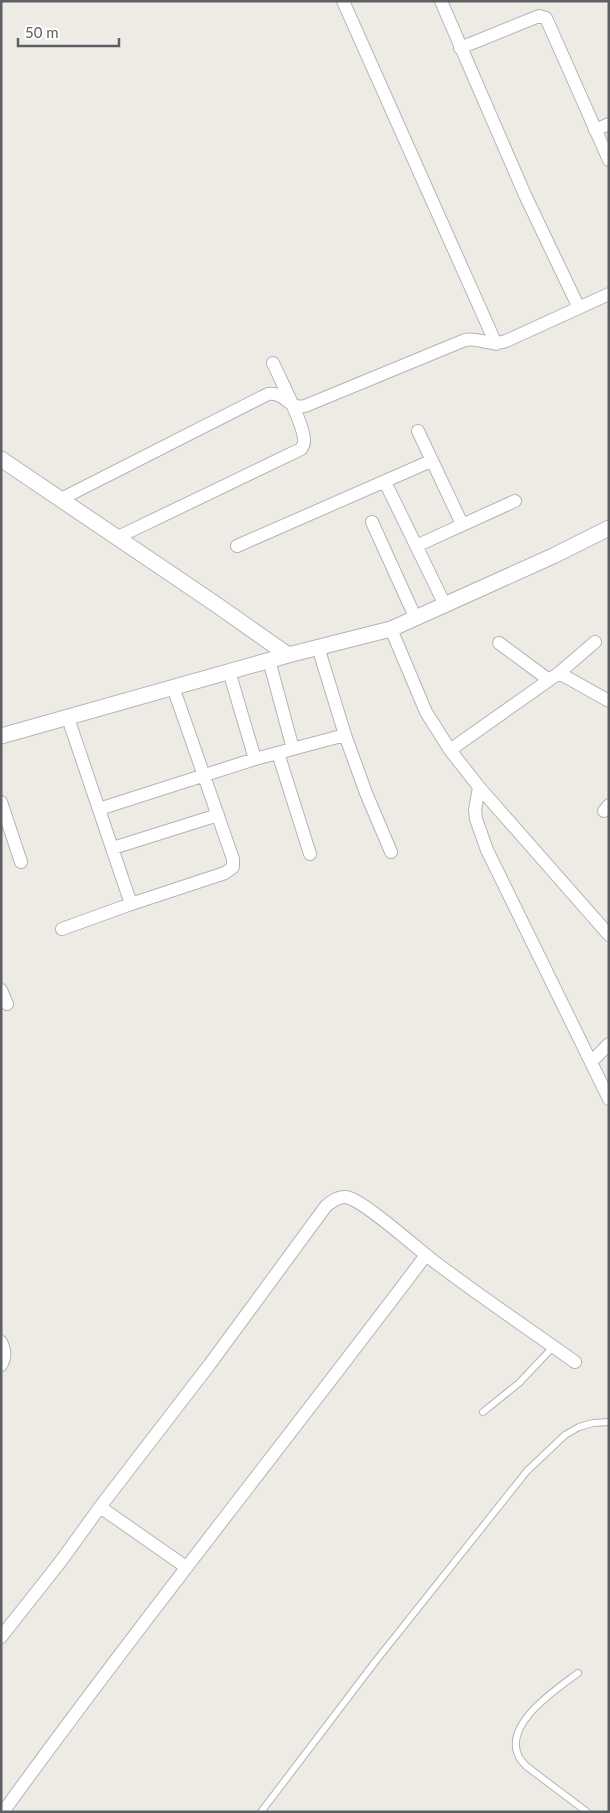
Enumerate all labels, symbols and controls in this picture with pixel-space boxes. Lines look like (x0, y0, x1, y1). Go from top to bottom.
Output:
scale bar (18, 15, 119, 47)
text: 50 m (25, 23, 59, 41)

